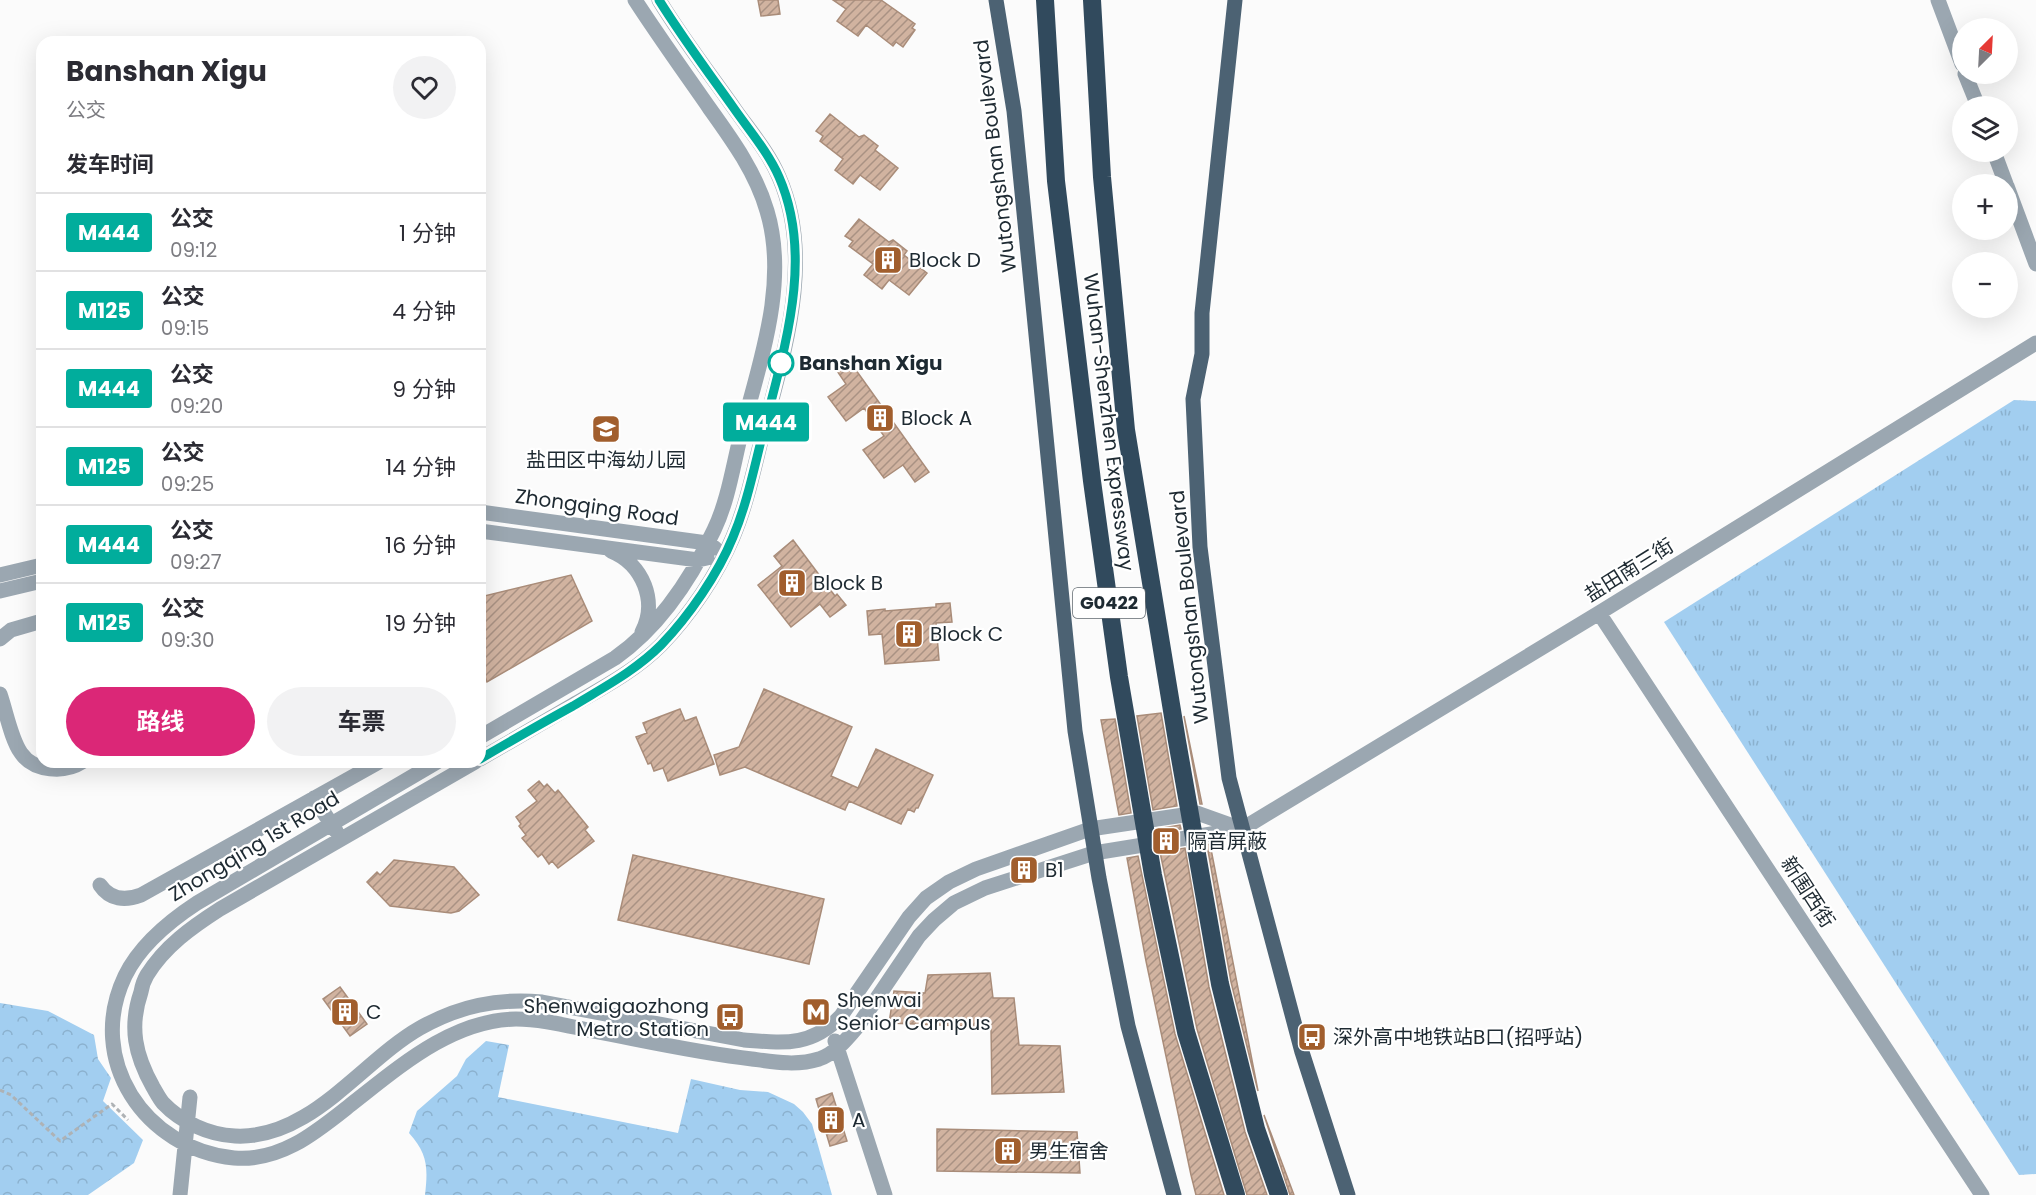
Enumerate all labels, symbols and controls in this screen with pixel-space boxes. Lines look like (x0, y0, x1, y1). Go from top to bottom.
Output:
north arrow (1952, 18, 2018, 84)
map controls (1952, 18, 2018, 318)
street label: Wutongshan Boulevard (967, 38, 1023, 274)
text: Banshan Xigu (66, 52, 267, 91)
button: heart (393, 56, 456, 119)
text: 公交 (66, 96, 106, 124)
button: layers (1952, 96, 2018, 162)
text: 发车时间 (66, 149, 154, 180)
button: + (1952, 174, 2018, 240)
text: 公交 (170, 203, 214, 234)
text: M444 (78, 218, 140, 247)
text: 1 分钟 (399, 218, 456, 249)
text: 09:12 (170, 236, 217, 264)
building icon: Block D (872, 244, 904, 276)
place label: Block D (909, 246, 981, 274)
button: − (1952, 252, 2018, 318)
street label: Wuhan-Shenzhen Expressway (1077, 271, 1141, 573)
text: 公交 (161, 281, 205, 312)
text: M125 (78, 296, 131, 325)
text: 4 分钟 (392, 296, 456, 327)
text: 09:15 (161, 314, 209, 342)
place label: Banshan Xigu (799, 349, 942, 377)
marker: Banshan Xigu (768, 350, 794, 376)
text: 公交 (170, 359, 214, 390)
text: M444 (78, 374, 140, 403)
text: 9 分钟 (392, 374, 456, 405)
text: 09:20 (170, 392, 223, 420)
line badge: M444 (724, 402, 808, 442)
building icon: Block A (864, 402, 896, 434)
place label: Block A (901, 404, 972, 432)
text: M444 (735, 408, 797, 437)
school or university icon: 盐田区中海幼儿园 (590, 413, 622, 445)
text: 公交 (161, 437, 205, 468)
place label: 盐田区中海幼儿园 (526, 446, 686, 474)
text: M125 (78, 452, 131, 481)
text: 14 分钟 (385, 452, 456, 483)
text: 09:25 (161, 470, 214, 498)
street label: Zhongqing Road (513, 482, 681, 532)
street label: Wutongshan Boulevard (1163, 489, 1215, 725)
text: 公交 (170, 515, 214, 546)
text: M444 (78, 530, 140, 559)
text: 16 分钟 (385, 530, 456, 561)
street label: 盐田南三街 (1579, 532, 1679, 608)
text: 09:27 (170, 548, 222, 576)
building icon: Block B (776, 567, 808, 599)
place label: Block B (813, 569, 883, 597)
road number: G0422 (1073, 588, 1145, 618)
text: 公交 (161, 593, 205, 624)
text: M125 (78, 608, 131, 637)
text: 19 分钟 (385, 608, 456, 639)
building icon: Block C (893, 618, 925, 650)
place label: Block C (930, 620, 1003, 648)
text: 09:30 (161, 626, 215, 654)
button: 路线 (66, 687, 255, 756)
button: 车票 (267, 687, 456, 756)
street label: Zhongqing 1st Road (164, 784, 344, 908)
building icon: 隔音屏蔽 (1150, 825, 1182, 857)
place label: 隔音屏蔽 (1187, 827, 1267, 855)
street label: 新围西街 (1774, 851, 1842, 933)
building icon: B1 (1008, 854, 1040, 886)
place label: B1 (1045, 856, 1064, 884)
place label: Shenwai Senior Campus (837, 986, 991, 1037)
place label: Shenwaigaozhong Metro Station (524, 992, 709, 1043)
building icon: C (329, 996, 361, 1028)
metro station icon: Shenwai Senior Campus (800, 996, 832, 1028)
place label: C (366, 998, 381, 1026)
bus stop icon: Shenwaigaozhong Metro Station (714, 1001, 746, 1033)
bus stop icon: 深外高中地铁站B口(招呼站) (1296, 1021, 1328, 1053)
place label: 深外高中地铁站B口(招呼站) (1333, 1023, 1583, 1051)
building icon: A (815, 1104, 847, 1136)
place label: A (852, 1106, 865, 1134)
building icon: 男生宿舍 (992, 1135, 1024, 1167)
place label: 男生宿舍 (1029, 1137, 1109, 1165)

